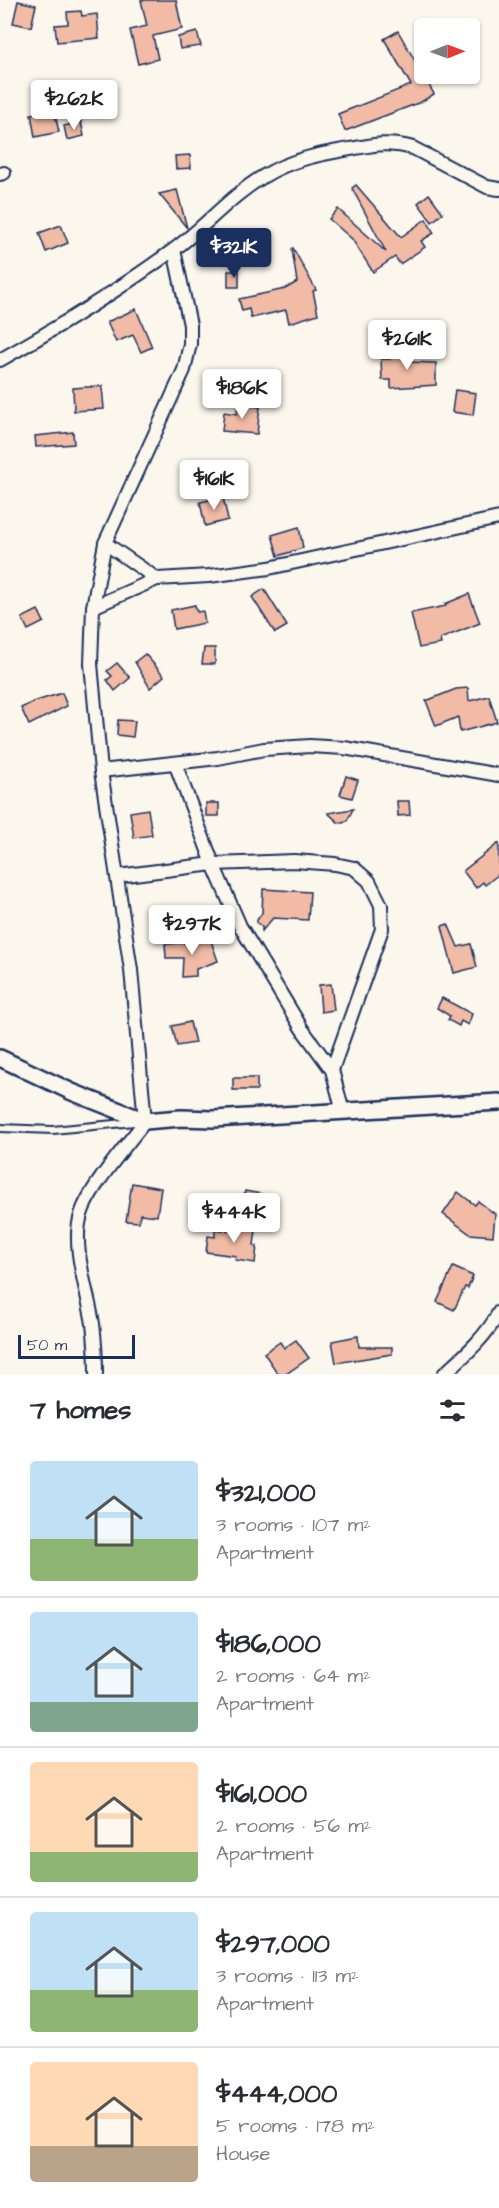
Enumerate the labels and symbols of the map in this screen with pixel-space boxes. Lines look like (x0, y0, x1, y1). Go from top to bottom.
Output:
north arrow (414, 18, 480, 84)
pin: $262K (32, 80, 116, 131)
pin: $321K (192, 228, 276, 279)
pin: $261K (365, 320, 449, 371)
pin: $186K (200, 369, 284, 420)
pin: $161K (172, 460, 256, 511)
pin: $297K (150, 905, 234, 956)
pin: $444K (192, 1193, 276, 1244)
scale bar (18, 1332, 135, 1360)

